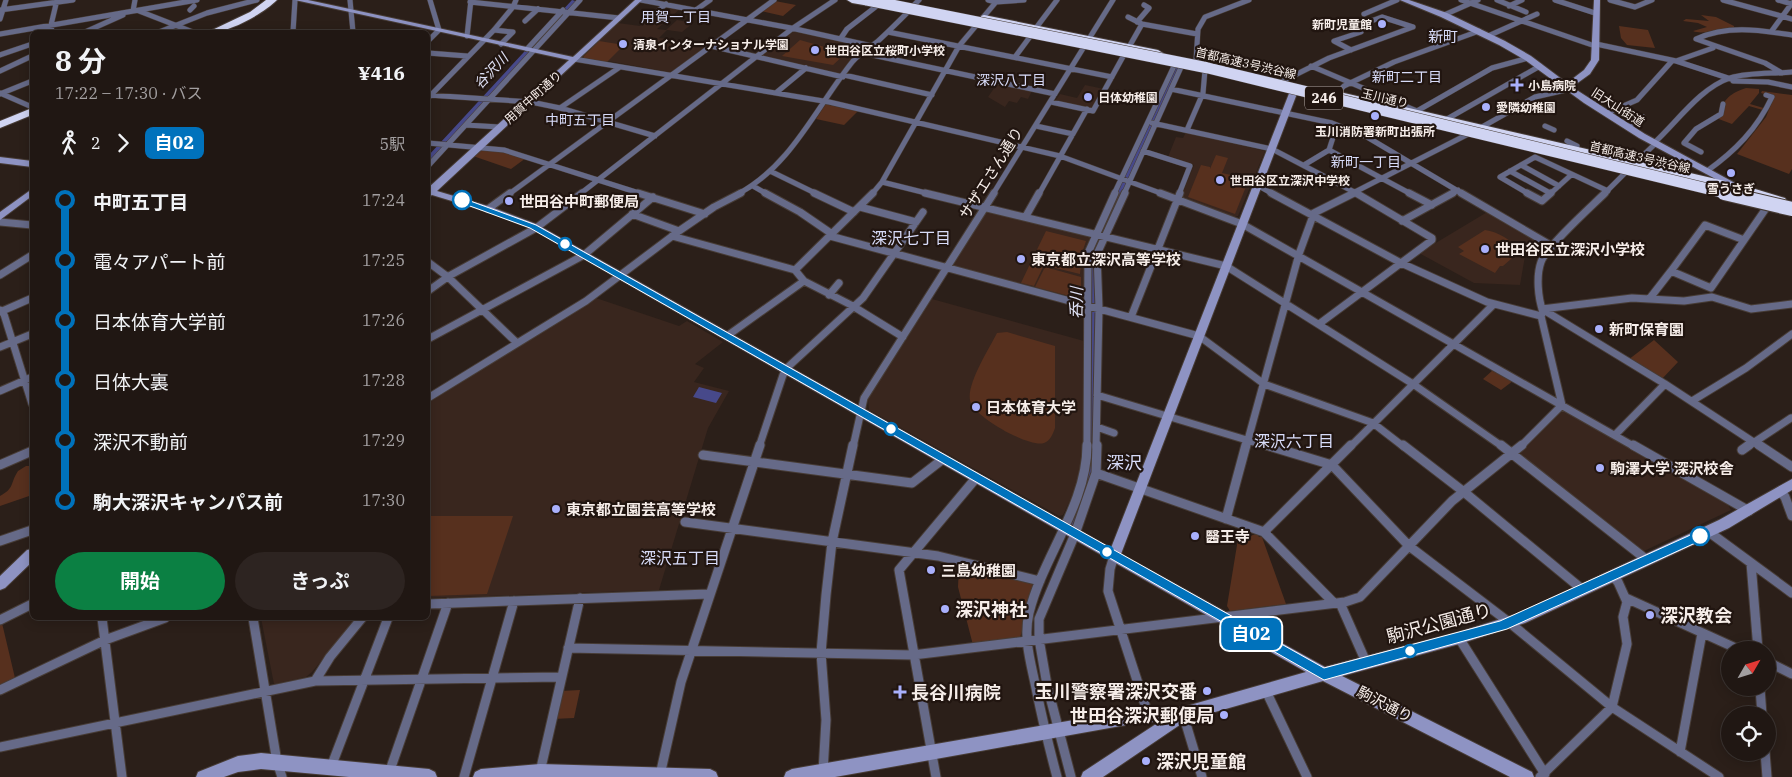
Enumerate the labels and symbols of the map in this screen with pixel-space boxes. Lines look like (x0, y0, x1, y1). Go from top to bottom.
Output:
district label: 用賀一丁目 (641, 8, 711, 26)
place label: 新町児童館 (1312, 17, 1372, 32)
marker: 新町児童館 (1376, 18, 1388, 30)
district label: 新町 (1428, 27, 1458, 46)
place label: 清泉インターナショナル学園 (633, 37, 789, 52)
marker: 清泉インターナショナル学園 (617, 38, 629, 50)
place label: 世田谷区立桜町小学校 (825, 43, 945, 58)
marker: 世田谷区立桜町小学校 (809, 44, 821, 56)
street label: 首都高速3号渋谷線 (1194, 44, 1298, 82)
water label: 谷沢川 (470, 48, 513, 92)
street label: 用賀中町通り (501, 67, 565, 127)
district label: 新町二丁目 (1372, 68, 1442, 86)
district label: 深沢八丁目 (976, 71, 1046, 89)
marker: 小島病院 (1510, 78, 1524, 92)
place label: 小島病院 (1528, 78, 1576, 93)
street label: 旧大山街道 (1589, 84, 1647, 130)
street label: 玉川通り (1360, 85, 1410, 111)
road number: 246 (1305, 86, 1343, 110)
place label: 日体幼稚園 (1098, 90, 1158, 105)
marker: 日体幼稚園 (1082, 91, 1094, 103)
place label: 愛隣幼稚園 (1496, 100, 1556, 115)
marker: 愛隣幼稚園 (1480, 101, 1492, 113)
marker: 玉川消防署新町出張所 (1369, 110, 1381, 122)
district label: 中町五丁目 (545, 111, 615, 129)
street label: サザエさん通り (955, 123, 1027, 223)
place label: 玉川消防署新町出張所 (1315, 124, 1435, 139)
street label: 首都高速3号渋谷線 (1588, 138, 1692, 176)
district label: 新町一丁目 (1331, 153, 1401, 171)
marker: 雪うさぎ (1725, 167, 1737, 179)
place label: 世田谷区立深沢中学校 (1230, 173, 1350, 188)
marker: 世田谷区立深沢中学校 (1214, 174, 1226, 186)
place label: 雪うさぎ (1707, 181, 1755, 196)
unlabelled marker (452, 190, 472, 210)
place label: 世田谷中町郵便局 (519, 192, 639, 211)
marker: 世田谷中町郵便局 (503, 195, 515, 207)
district label: 深沢七丁目 (871, 228, 951, 248)
unlabelled marker (558, 237, 572, 251)
place label: 世田谷区立深沢小学校 (1495, 240, 1645, 259)
marker: 世田谷区立深沢小学校 (1479, 243, 1491, 255)
place label: 東京都立深沢高等学校 (1031, 250, 1181, 269)
marker: 東京都立深沢高等学校 (1015, 253, 1027, 265)
water label: 呑川 (1066, 285, 1086, 319)
place label: 新町保育園 (1609, 320, 1684, 339)
marker: 新町保育園 (1593, 323, 1605, 335)
place label: 日本体育大学 (986, 398, 1076, 417)
marker: 日本体育大学 (970, 401, 982, 413)
unlabelled marker (884, 422, 898, 436)
district label: 深沢六丁目 (1254, 431, 1334, 451)
district label: 深沢 (1106, 451, 1142, 474)
place label: 駒澤大学 深沢校舎 (1610, 459, 1734, 478)
marker: 駒澤大学 深沢校舎 (1594, 462, 1606, 474)
place label: 東京都立園芸高等学校 (566, 500, 716, 519)
marker: 東京都立園芸高等学校 (550, 503, 562, 515)
unlabelled marker (1690, 526, 1710, 546)
place label: 醫王寺 (1205, 527, 1250, 546)
marker: 醫王寺 (1189, 530, 1201, 542)
unlabelled marker (1100, 545, 1114, 559)
district label: 深沢五丁目 (640, 548, 720, 568)
place label: 三島幼稚園 (941, 561, 1016, 580)
marker: 三島幼稚園 (925, 564, 937, 576)
place label: 深沢神社 (955, 598, 1027, 621)
street label: 駒沢公園通り (1384, 598, 1494, 648)
marker: 深沢神社 (939, 603, 951, 615)
place label: 深沢教会 (1660, 604, 1732, 627)
marker: 深沢教会 (1644, 609, 1656, 621)
line badge: 自02 (1222, 618, 1280, 650)
north arrow (1721, 641, 1776, 696)
unlabelled marker (1403, 644, 1417, 658)
place label: 玉川警察署深沢交番 (1035, 680, 1197, 703)
place label: 長谷川病院 (911, 681, 1001, 704)
street label: 駒沢通り (1354, 682, 1416, 726)
marker: 長谷川病院 (893, 685, 907, 699)
marker: 玉川警察署深沢交番 (1201, 685, 1213, 697)
place label: 世田谷深沢郵便局 (1070, 704, 1214, 727)
marker: 世田谷深沢郵便局 (1218, 709, 1230, 721)
place label: 深沢児童館 (1156, 750, 1246, 773)
marker: 深沢児童館 (1140, 755, 1152, 767)

